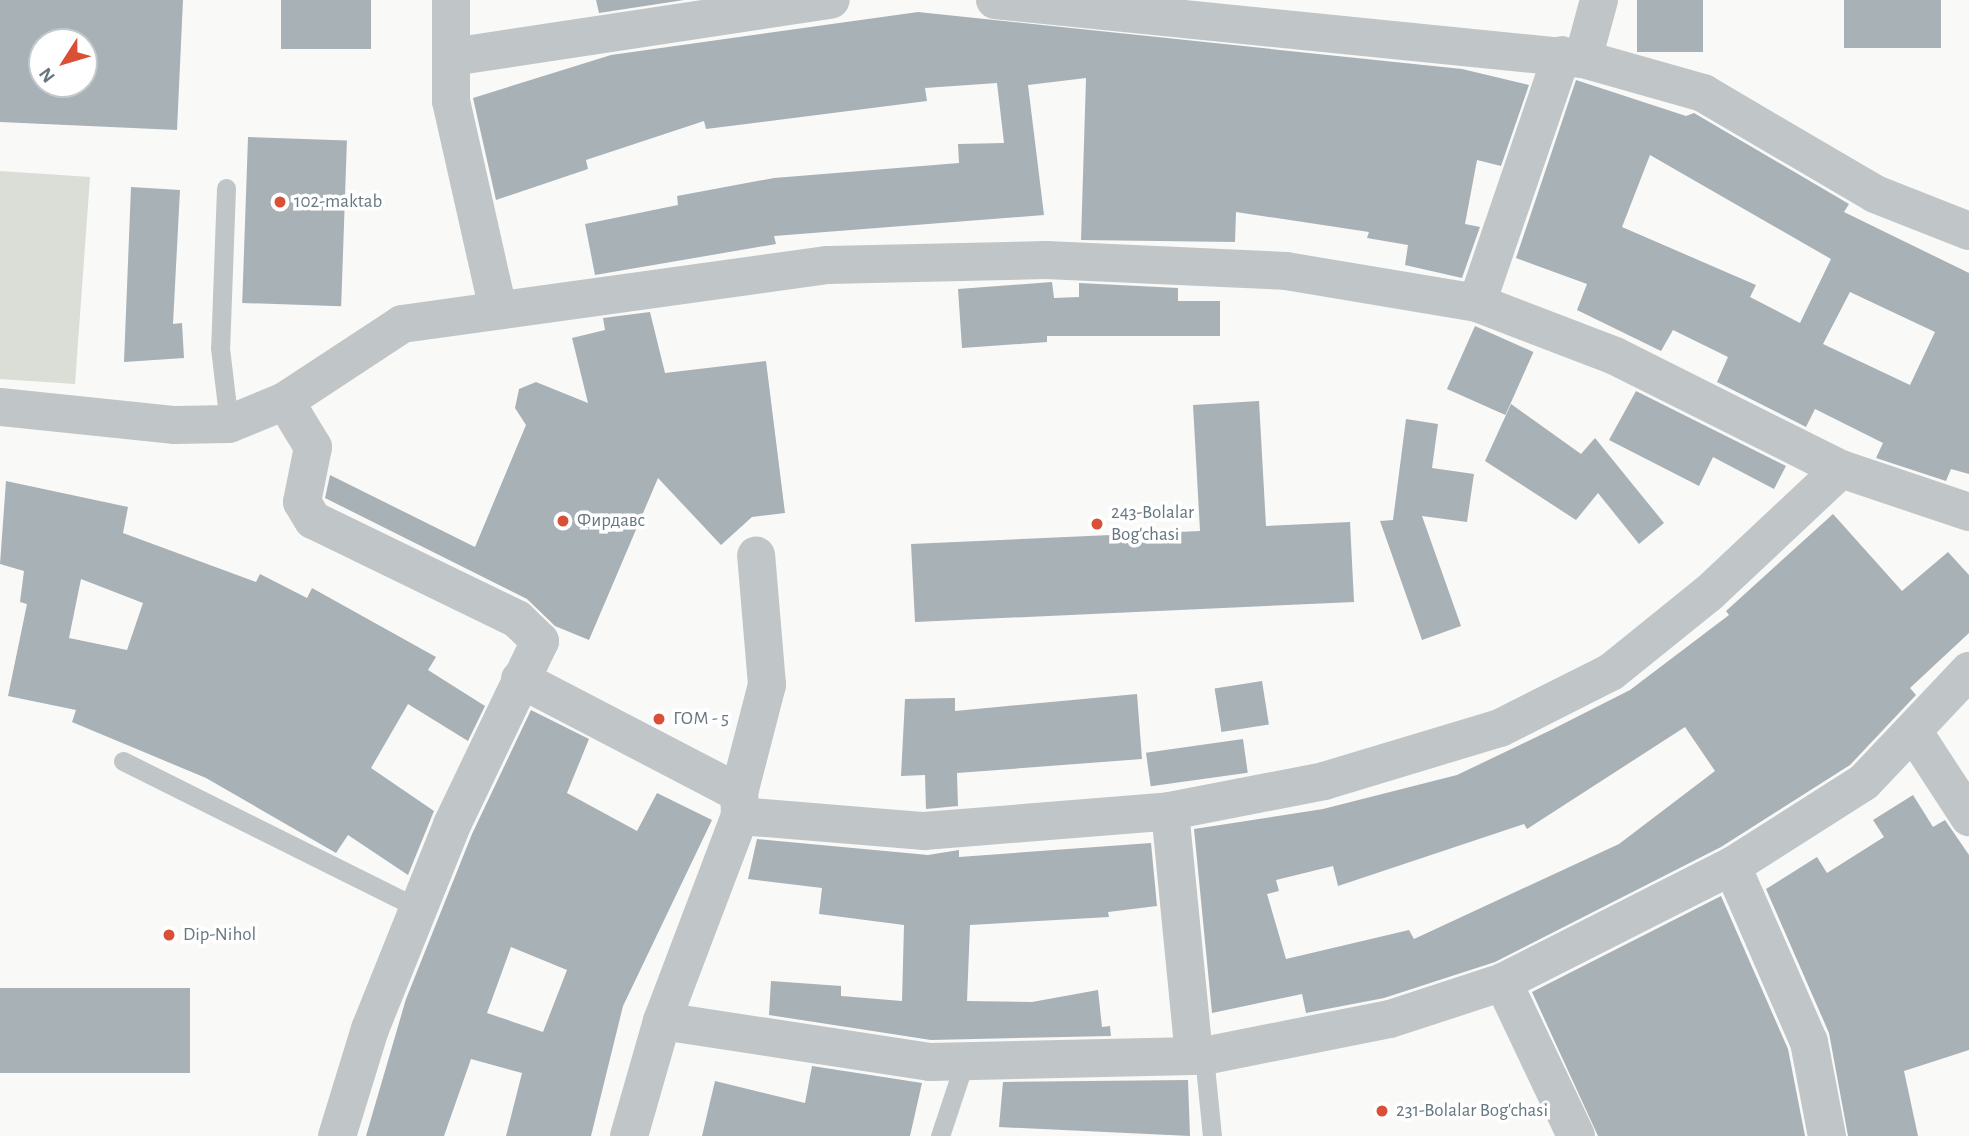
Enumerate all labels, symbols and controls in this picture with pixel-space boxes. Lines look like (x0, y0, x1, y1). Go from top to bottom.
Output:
north arrow (28, 28, 98, 98)
text: N (36, 64, 59, 86)
place label: 102-maktab (294, 191, 382, 213)
marker: 102-maktab (272, 194, 288, 210)
place label: 243-Bolalar Bog'chasi (1111, 502, 1194, 546)
place label: Фирдавс (577, 510, 645, 532)
marker: Фирдавс (555, 513, 571, 529)
marker: 243-Bolalar Bog'chasi (1089, 516, 1105, 532)
place label: ГОМ - 5 (673, 708, 729, 730)
marker: ГОМ - 5 (651, 711, 667, 727)
place label: Dip-Nihol (183, 924, 256, 946)
marker: Dip-Nihol (161, 927, 177, 943)
place label: 231-Bolalar Bog'chasi (1396, 1100, 1548, 1122)
marker: 231-Bolalar Bog'chasi (1374, 1103, 1390, 1119)

